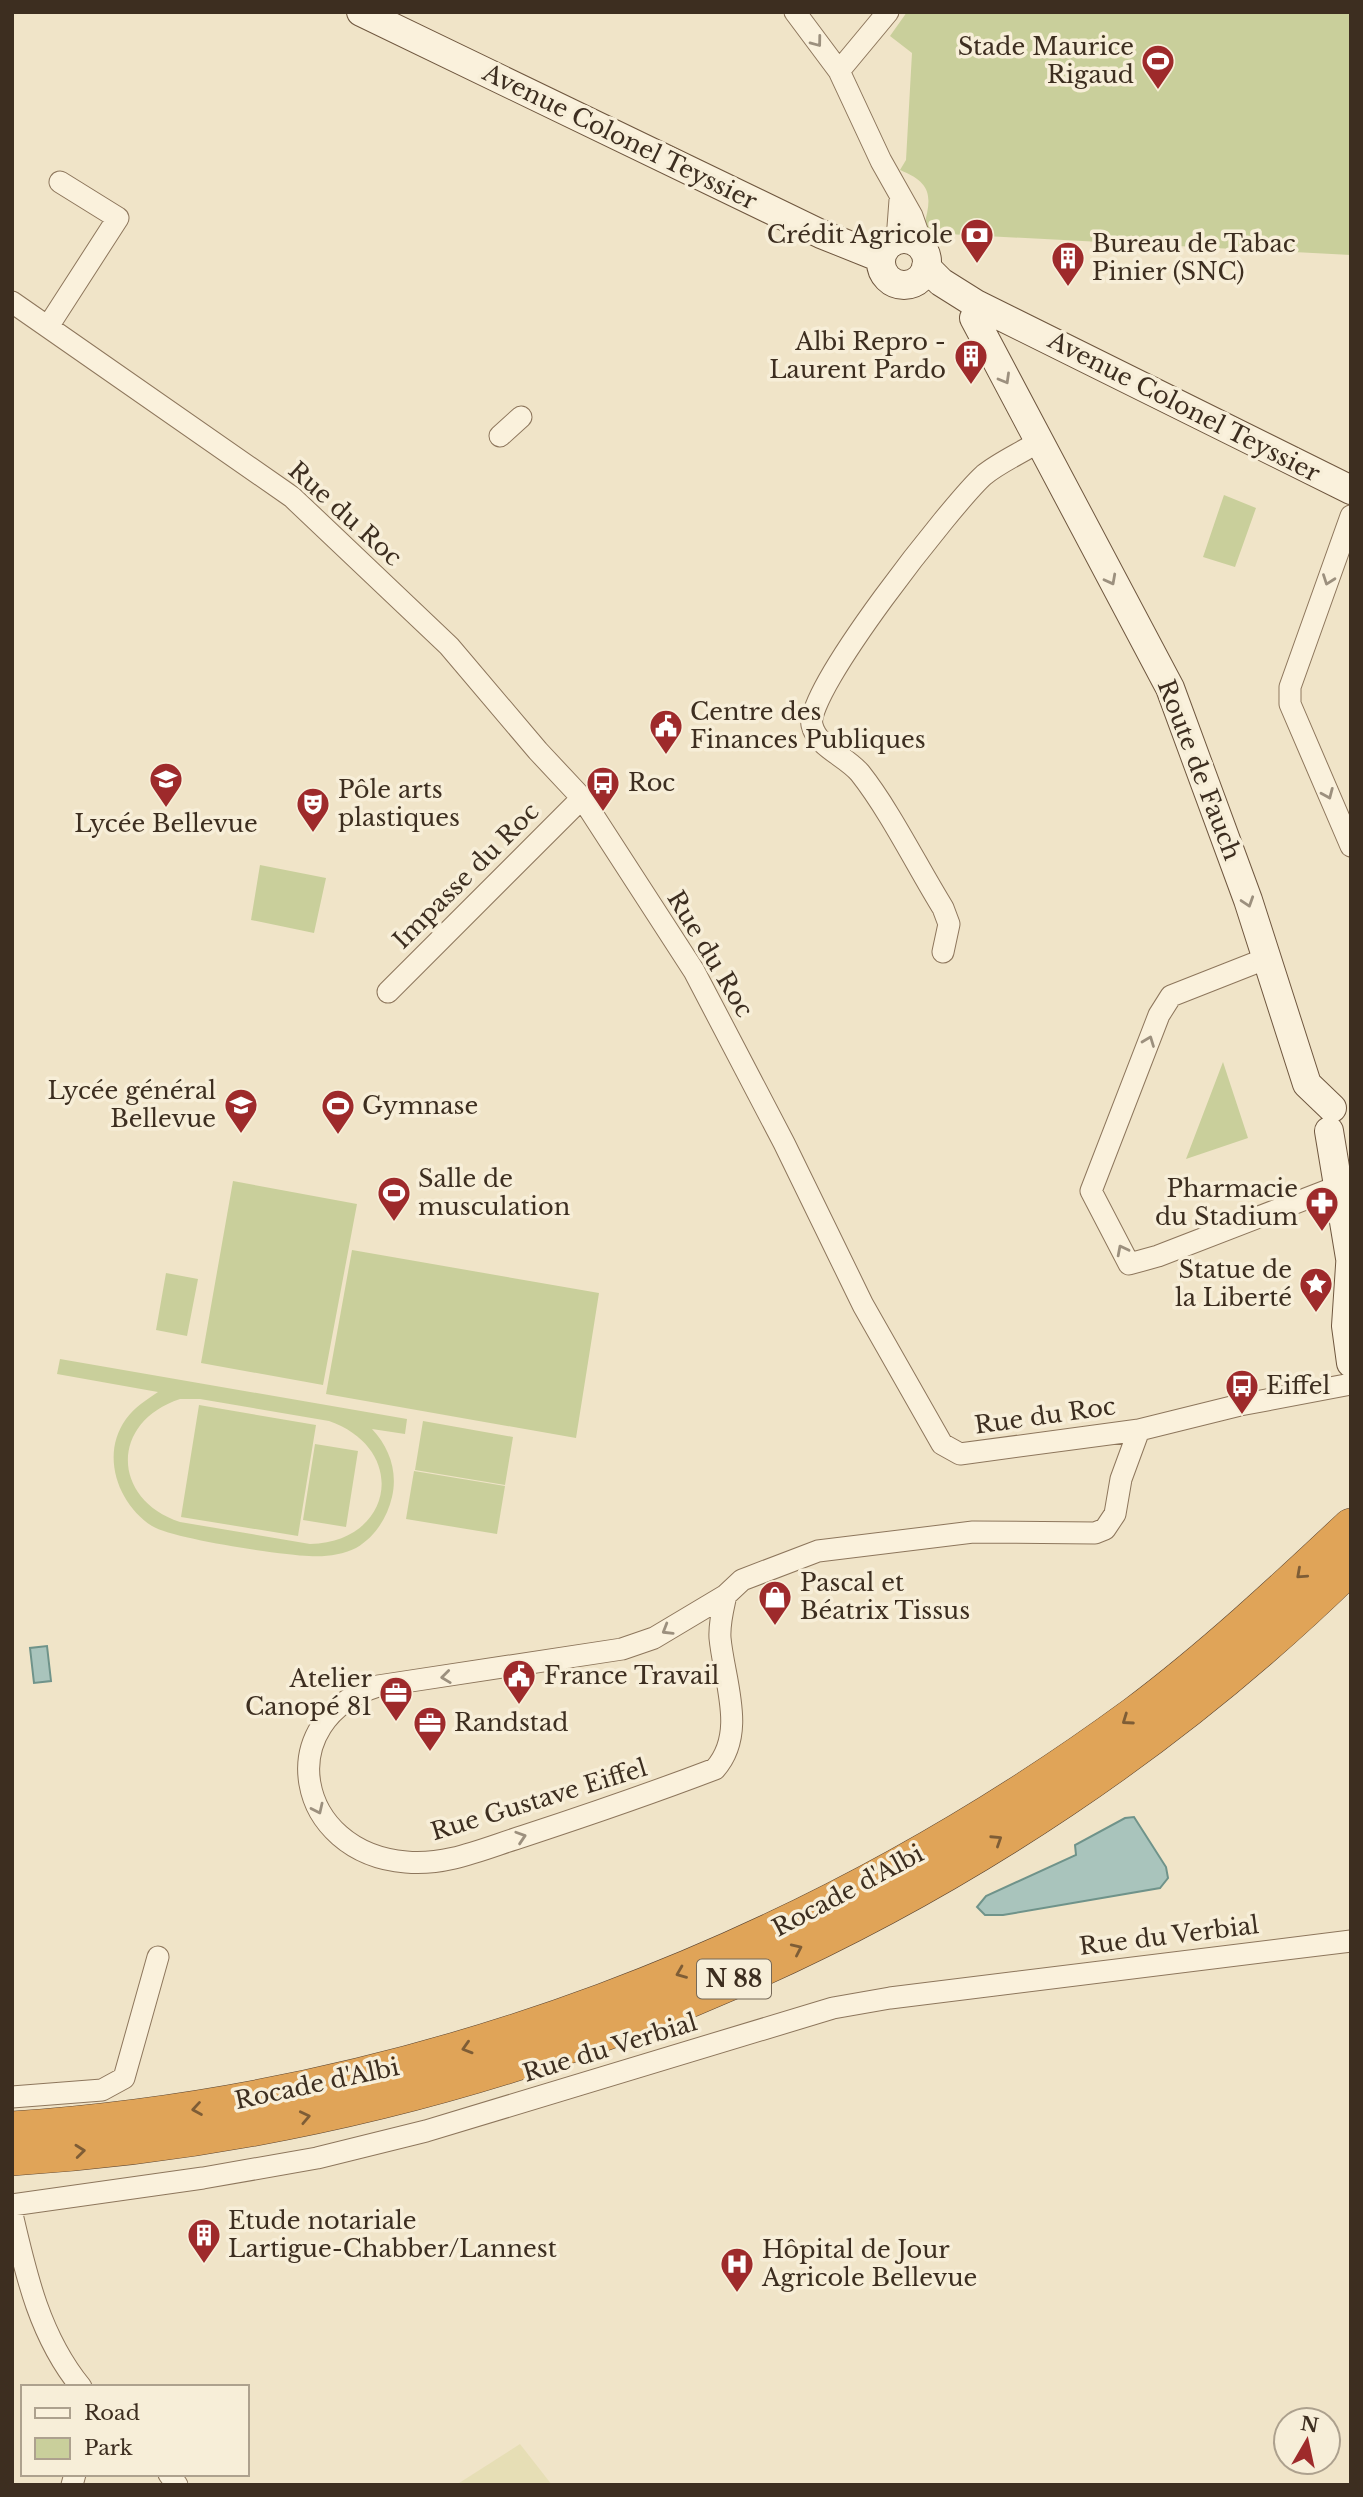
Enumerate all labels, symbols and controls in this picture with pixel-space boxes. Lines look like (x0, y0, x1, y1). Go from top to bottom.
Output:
place label: Stade Maurice Rigaud (958, 32, 1134, 89)
one-way arrow (809, 34, 821, 47)
sports icon: Stade Maurice Rigaud (1139, 42, 1177, 91)
street label: Avenue Colonel Teyssier (478, 57, 762, 216)
bank icon: Crédit Agricole (958, 216, 996, 265)
place label: Crédit Agricole (767, 220, 953, 249)
place label: Bureau de Tabac Pinier (SNC) (1092, 229, 1296, 286)
building icon: Bureau de Tabac Pinier (SNC) (1049, 239, 1087, 288)
street label: Avenue Colonel Teyssier (1043, 325, 1326, 488)
place label: Albi Repro - Laurent Pardo (769, 327, 946, 384)
building icon: Albi Repro - Laurent Pardo (952, 337, 990, 386)
one-way arrow (997, 372, 1010, 385)
street label: Rue du Roc (283, 455, 408, 572)
one-way arrow (1103, 573, 1116, 586)
one-way arrow (1322, 574, 1336, 586)
street label: Route de Fauch (1152, 675, 1247, 864)
place label: Centre des Finances Publiques (690, 697, 926, 754)
public building icon: Centre des Finances Publiques (647, 707, 685, 756)
school or university icon: Lycée Bellevue (147, 760, 185, 809)
bus stop icon: Roc (584, 764, 622, 813)
place label: Roc (628, 768, 675, 797)
place label: Pôle arts plastiques (338, 775, 460, 832)
theatre icon: Pôle arts plastiques (294, 785, 332, 834)
one-way arrow (1319, 787, 1333, 799)
street label: Impasse du Roc (387, 797, 545, 955)
place label: Lycée Bellevue (74, 809, 258, 838)
street label: Rue du Roc (661, 885, 759, 1022)
one-way arrow (1240, 895, 1254, 907)
one-way arrow (1140, 1035, 1154, 1047)
place label: Lycée général Bellevue (47, 1076, 216, 1133)
school or university icon: Lycée général Bellevue (222, 1086, 260, 1135)
sports icon: Gymnase (319, 1087, 357, 1136)
place label: Gymnase (362, 1091, 478, 1120)
place label: Salle de musculation (418, 1164, 570, 1221)
sports icon: Salle de musculation (375, 1174, 413, 1223)
place label: Pharmacie du Stadium (1155, 1174, 1298, 1231)
pharmacy icon: Pharmacie du Stadium (1303, 1184, 1341, 1233)
one-way arrow (1116, 1245, 1130, 1257)
place label: Statue de la Liberté (1175, 1255, 1292, 1312)
place icon: Statue de la Liberté (1297, 1265, 1335, 1314)
bus stop icon: Eiffel (1223, 1367, 1261, 1416)
place label: Eiffel (1266, 1371, 1331, 1400)
street label: Rue du Roc (973, 1391, 1117, 1440)
one-way arrow (1296, 1565, 1309, 1578)
place label: Pascal et Béatrix Tissus (800, 1568, 970, 1625)
shop icon: Pascal et Béatrix Tissus (756, 1578, 794, 1627)
one-way arrow (662, 1622, 675, 1635)
public building icon: France Travail (500, 1657, 538, 1706)
place label: France Travail (544, 1661, 720, 1690)
place label: Atelier Canopé 81 (245, 1664, 373, 1721)
one-way arrow (440, 1670, 452, 1685)
office icon: Atelier Canopé 81 (377, 1674, 415, 1723)
office icon: Randstad (411, 1704, 449, 1753)
place label: Randstad (454, 1708, 568, 1737)
one-way arrow (1122, 1712, 1135, 1724)
street label: Rue Gustave Eiffel (427, 1753, 651, 1846)
one-way arrow (310, 1802, 324, 1814)
one-way arrow (515, 1831, 527, 1845)
one-way arrow (989, 1835, 1002, 1848)
street label: Rocade d'Albi (767, 1838, 928, 1943)
street label: Rue du Verbial (1077, 1910, 1261, 1961)
one-way arrow (790, 1944, 803, 1958)
road number: N 88 (697, 1960, 771, 1998)
one-way arrow (676, 1964, 688, 1978)
street label: Rue du Verbial (519, 2007, 701, 2088)
one-way arrow (461, 2040, 473, 2055)
street label: Rocade d'Albi (232, 2052, 402, 2115)
one-way arrow (191, 2101, 203, 2116)
one-way arrow (299, 2111, 311, 2126)
one-way arrow (75, 2144, 86, 2159)
place label: Etude notariale Lartigue-Chabber/Lannest (228, 2206, 557, 2263)
building icon: Etude notariale Lartigue-Chabber/Lannest (185, 2216, 223, 2265)
place label: Hôpital de Jour Agricole Bellevue (761, 2235, 977, 2292)
hospital icon: Hôpital de Jour Agricole Bellevue (718, 2245, 756, 2294)
legend (21, 2385, 248, 2476)
text: Road (84, 2400, 140, 2426)
north arrow (1272, 2406, 1342, 2476)
text: N (1299, 2412, 1320, 2437)
text: Park (84, 2435, 133, 2461)

